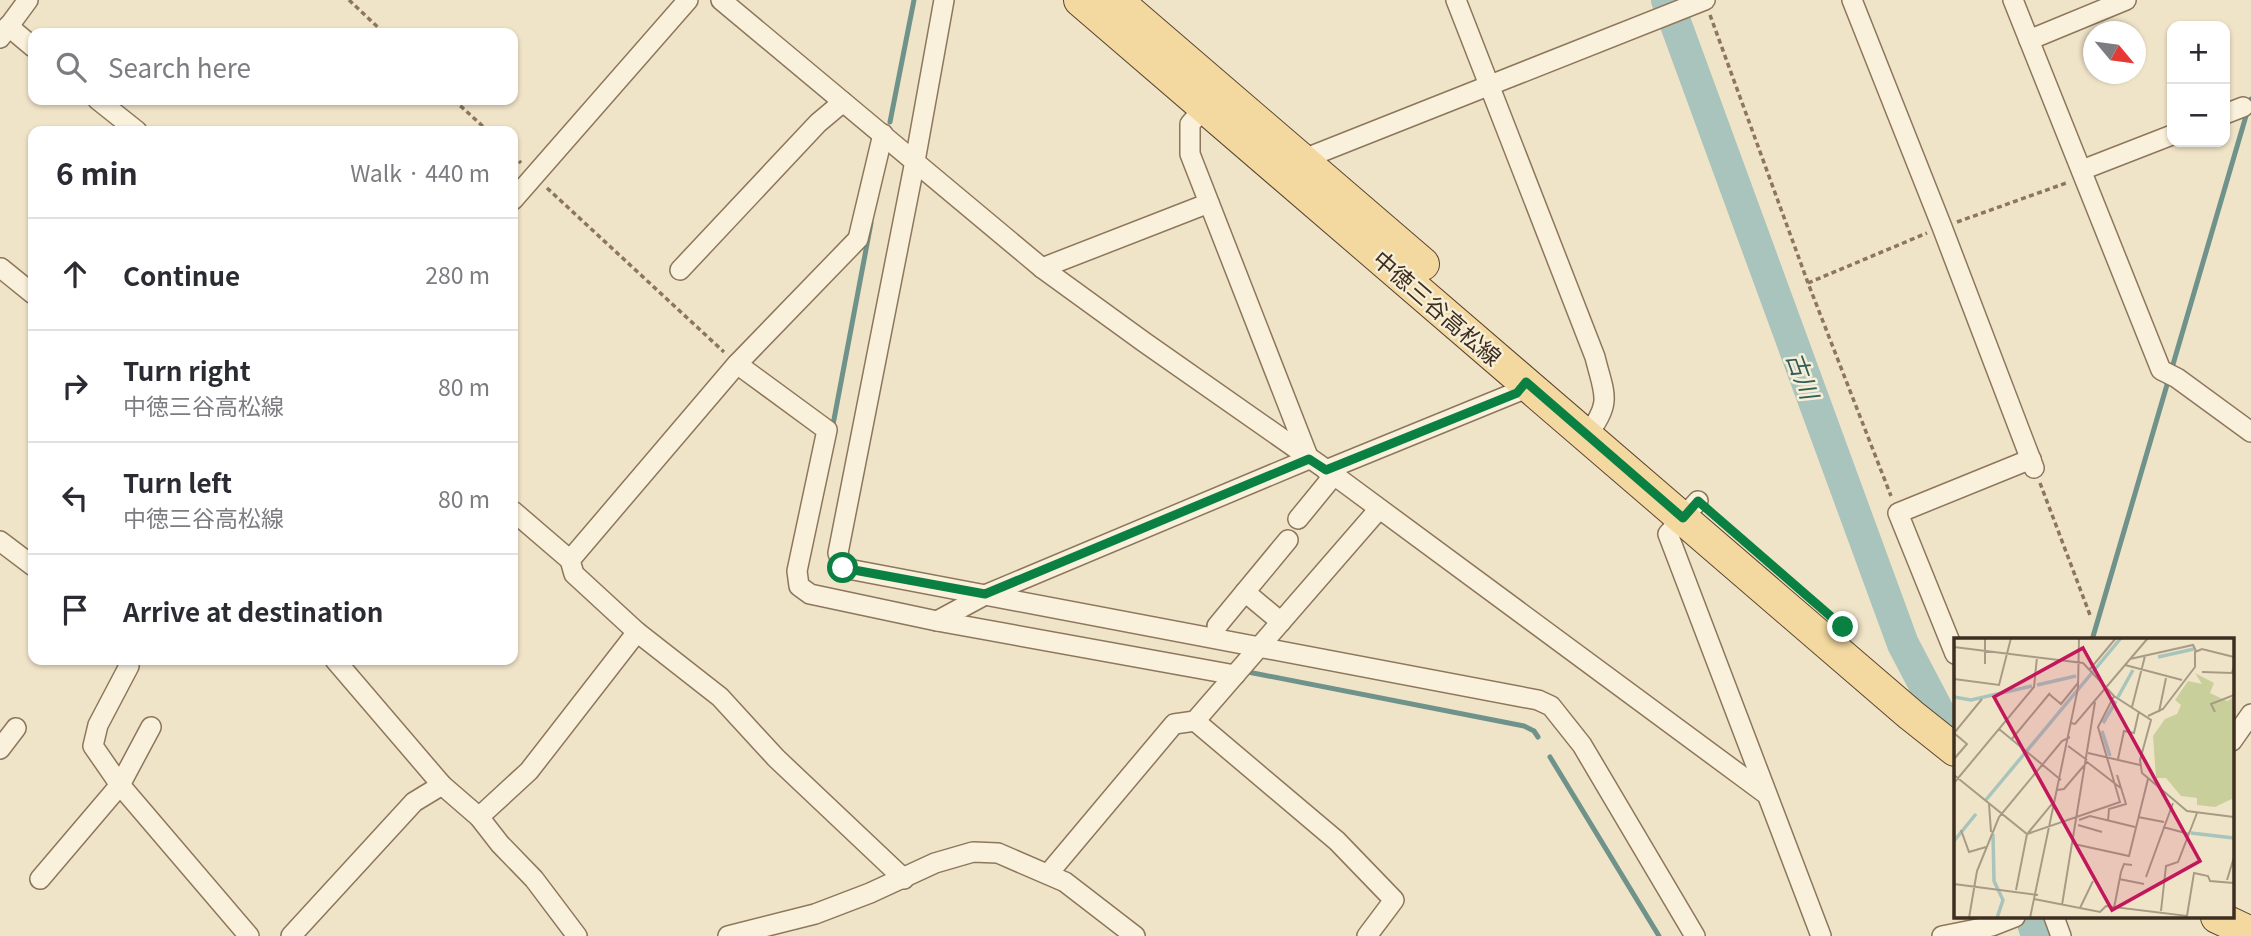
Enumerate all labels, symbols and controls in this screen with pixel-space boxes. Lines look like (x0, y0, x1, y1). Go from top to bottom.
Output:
north arrow (2083, 21, 2146, 84)
map controls (2167, 21, 2230, 147)
button: + (2167, 21, 2230, 84)
search box (28, 28, 518, 105)
icon: search (52, 48, 90, 86)
text: Search here (108, 48, 251, 85)
button: − (2167, 84, 2230, 147)
text: 6 min (56, 150, 138, 194)
text: Walk · 440 m (350, 155, 490, 189)
street label: 中徳三谷高松線 (1366, 241, 1510, 373)
icon: ahead (56, 255, 94, 293)
text: Continue (123, 256, 240, 293)
text: 280 m (425, 257, 490, 291)
water label: 古川 (1779, 346, 1830, 406)
text: Turn right (123, 351, 251, 388)
icon: right (56, 367, 94, 405)
text: 80 m (438, 369, 490, 403)
text: 中徳三谷高松線 (123, 388, 284, 422)
text: Turn left (123, 463, 232, 500)
icon: left (56, 479, 94, 517)
text: 80 m (438, 481, 490, 515)
text: 中徳三谷高松線 (123, 500, 284, 534)
route start (827, 552, 858, 583)
icon: arrive (56, 591, 94, 629)
text: Arrive at destination (123, 592, 384, 629)
route end (1827, 611, 1858, 642)
inset map (1954, 638, 2234, 918)

